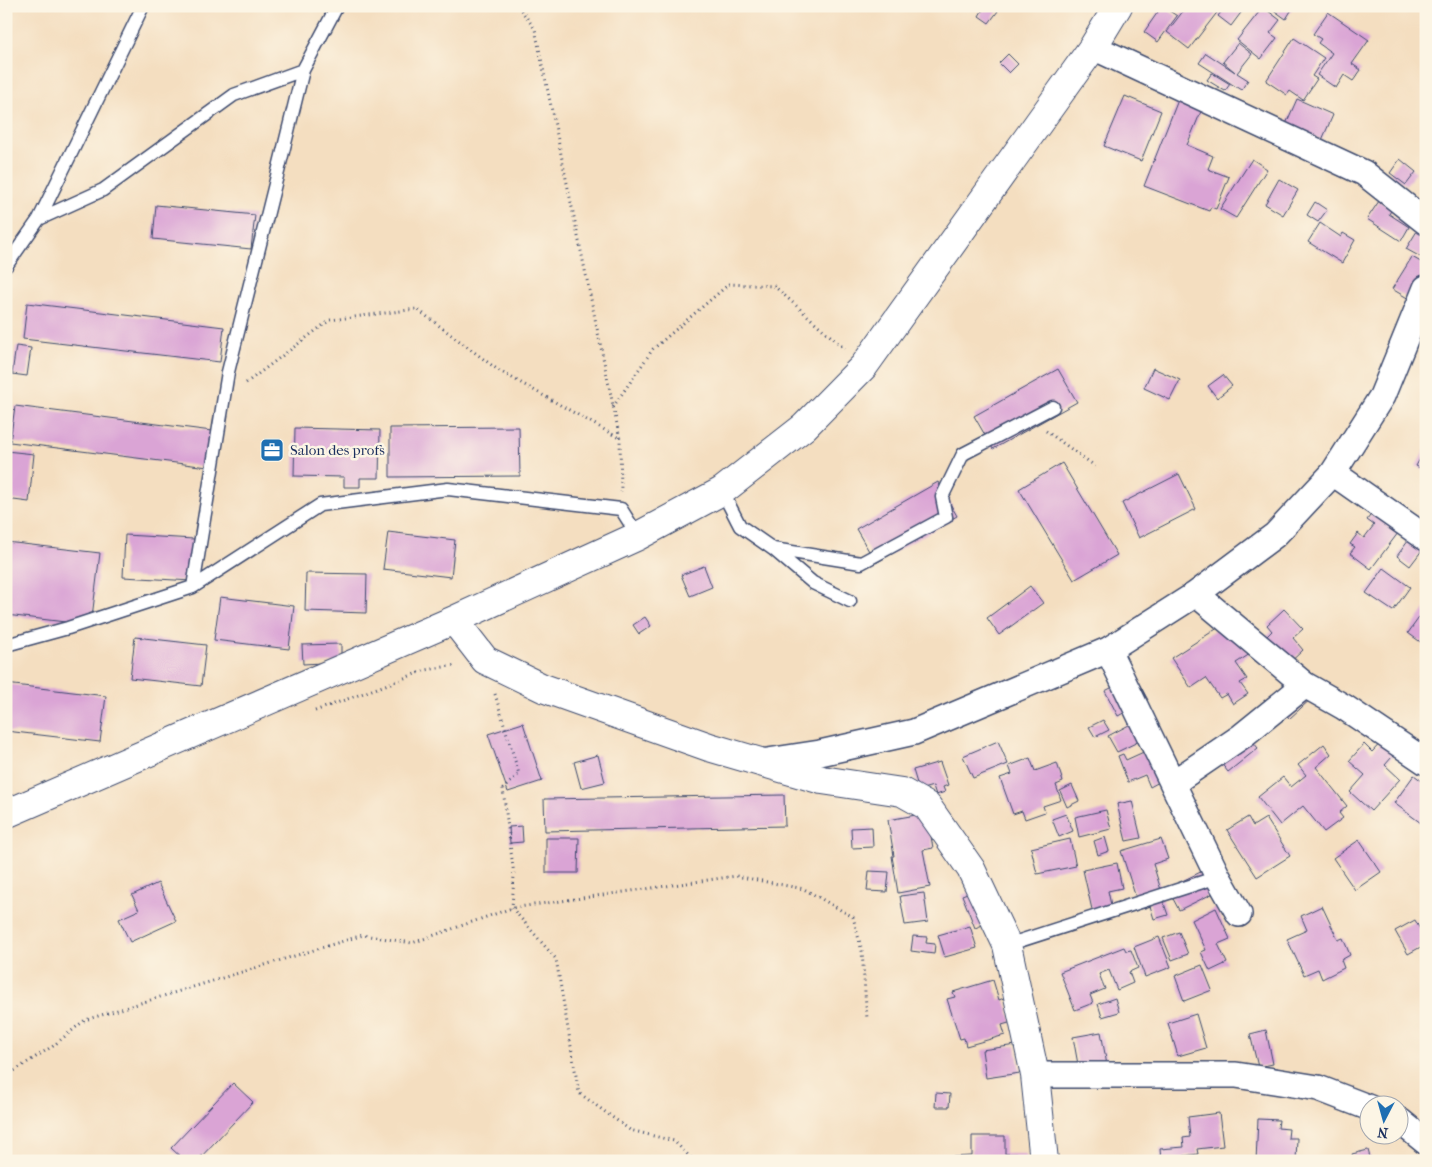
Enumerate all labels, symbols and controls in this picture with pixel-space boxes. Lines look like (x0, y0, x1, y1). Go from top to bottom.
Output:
office icon: Salon des profs (259, 437, 285, 463)
place label: Salon des profs (290, 441, 385, 459)
north arrow (1360, 1094, 1410, 1144)
text: N (1376, 1123, 1389, 1141)

